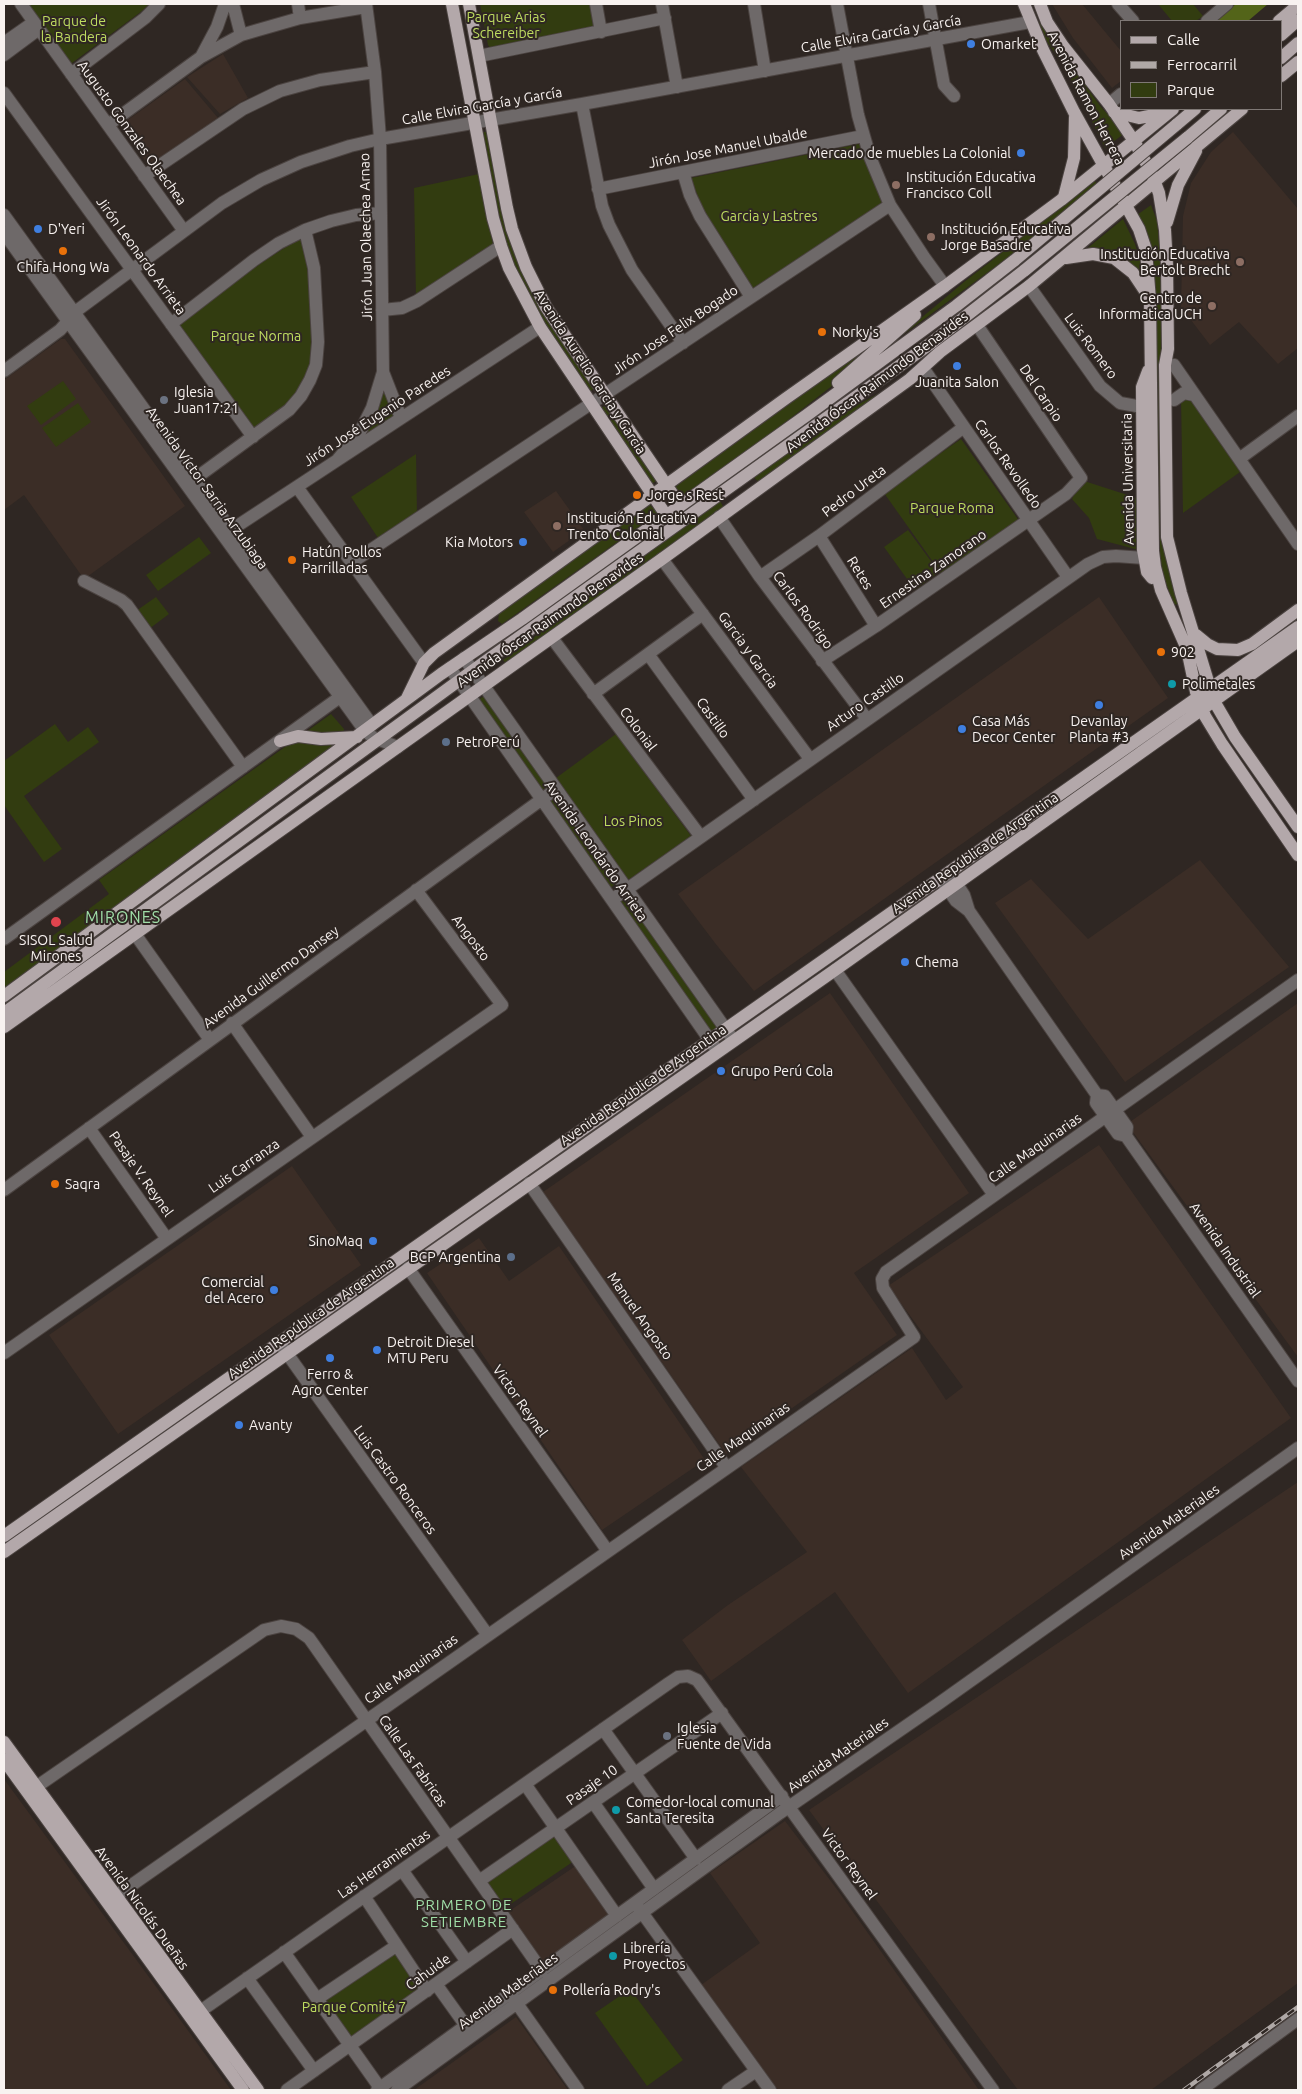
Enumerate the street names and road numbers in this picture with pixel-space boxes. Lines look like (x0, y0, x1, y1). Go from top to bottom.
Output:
street label: Calle Elvira García y García (800, 12, 962, 56)
street label: Avenida Ramon Herrera (1044, 28, 1128, 168)
street label: Augusto Gonzales Olaechea (74, 57, 190, 209)
street label: Calle Elvira García y García (401, 84, 563, 128)
street label: Jirón Jose Manuel Ubalde (647, 124, 809, 172)
street label: Jirón Juan Olaechea Arnao (356, 153, 376, 321)
street label: Jirón Leonardo Arrieta (93, 194, 189, 318)
street label: Jirón Jose Felix Bogado (609, 282, 741, 378)
street label: Avenida Aurelio Garcia y Garcia (530, 287, 650, 457)
street label: Avenida Óscar Raimundo Benavides (783, 308, 971, 456)
street label: Luis Romero (1061, 310, 1121, 382)
street label: Del Carpio (1016, 361, 1066, 425)
street label: Jirón José Eugenio Paredes (300, 362, 454, 470)
street label: Avenida Víctor Sarria Arzubiaga (142, 403, 272, 573)
street label: Avenida Universitaria (1118, 413, 1138, 545)
street label: Carlos Revolledo (971, 416, 1045, 512)
street label: Pedro Ureta (819, 461, 889, 521)
street label: Ernestina Zamorano (876, 526, 990, 612)
street label: Avenida Óscar Raimundo Benavides (454, 549, 646, 691)
street label: Retes (843, 553, 877, 593)
street label: Carlos Rodrigo (769, 568, 837, 652)
street label: Garcia y Garcia (714, 608, 782, 692)
street label: Arturo Castillo (823, 669, 907, 735)
street label: Castillo (693, 694, 733, 742)
street label: Colonial (616, 704, 660, 754)
street label: Avenida Leondardo Arrieta (541, 777, 651, 925)
street label: Avenida República de Argentina (888, 789, 1062, 917)
street label: Angosto (448, 912, 494, 964)
street label: Avenida Guillermo Dansey (200, 922, 342, 1032)
street label: Avenida República de Argentina (556, 1021, 730, 1149)
street label: Calle Maquinarias (985, 1110, 1085, 1186)
street label: Pasaje V. Reynel (105, 1128, 177, 1220)
street label: Luis Carranza (205, 1135, 283, 1197)
street label: Avenida Industrial (1186, 1199, 1264, 1301)
street label: Avenida República de Argentina (224, 1254, 398, 1382)
street label: Manuel Angosto (604, 1269, 676, 1363)
street label: Victor Reynel (489, 1362, 551, 1440)
street label: Calle Maquinarias (693, 1399, 793, 1475)
street label: Luis Castro Ronceros (350, 1422, 440, 1538)
street label: Avenida Materiales (1115, 1481, 1223, 1563)
street label: Calle Maquinarias (361, 1631, 461, 1707)
street label: Calle Las Fabricas (375, 1712, 451, 1810)
street label: Avenida Materiales (784, 1714, 892, 1796)
street label: Pasaje 10 (563, 1761, 621, 1809)
street label: Victor Reynel (818, 1825, 880, 1903)
street label: Las Herramientas (335, 1826, 433, 1902)
street label: Avenida Nicolás Dueñas (92, 1843, 192, 1973)
street label: Avenida Materiales (455, 1949, 561, 2033)
street label: Cahuide (402, 1950, 454, 1994)

